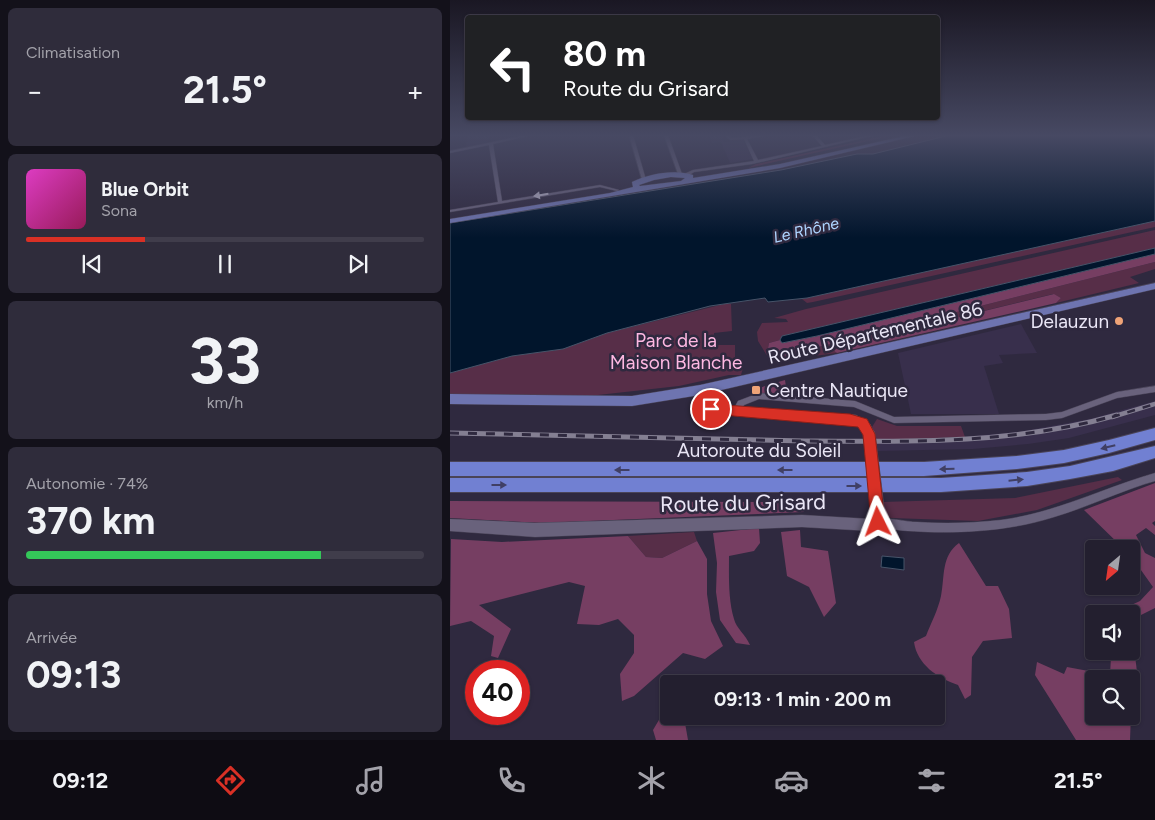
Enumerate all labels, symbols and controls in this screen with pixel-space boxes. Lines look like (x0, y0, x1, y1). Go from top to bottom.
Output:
text: 80 m (563, 33, 646, 75)
icon: left (480, 35, 545, 100)
text: Climatisation (26, 43, 120, 62)
text: 21.5° (183, 67, 267, 113)
text: − (26, 74, 43, 108)
text: + (407, 74, 424, 108)
text: Route du Grisard (563, 75, 729, 102)
text: Blue Orbit (101, 178, 189, 201)
one-way arrow (532, 192, 548, 200)
text: Sona (101, 201, 137, 220)
water label: Le Rhône (771, 213, 841, 247)
icon: previous (78, 250, 106, 278)
icon: pause (211, 250, 239, 278)
icon: next (344, 250, 372, 278)
street label: Route Départementale 86 (765, 297, 985, 369)
place label: Delauzun (1031, 310, 1109, 333)
marker: Delauzun (1113, 315, 1125, 327)
text: 33 (189, 321, 261, 399)
park label: Parc de la Maison Blanche (610, 329, 742, 374)
place label: Centre Nautique (766, 379, 908, 402)
marker: Centre Nautique (750, 384, 762, 396)
pin (690, 388, 732, 430)
text: km/h (207, 393, 243, 412)
icon: arrive (697, 395, 725, 423)
street label: Autoroute du Soleil (677, 439, 841, 462)
one-way arrow (1101, 444, 1116, 452)
one-way arrow (614, 465, 630, 473)
one-way arrow (939, 465, 955, 473)
one-way arrow (777, 466, 793, 474)
text: Autonomie · 74% (26, 474, 148, 493)
one-way arrow (1008, 476, 1024, 484)
one-way arrow (491, 481, 507, 489)
one-way arrow (846, 482, 862, 490)
street label: Route du Grisard (660, 488, 826, 518)
position arrow (851, 495, 903, 547)
text: 370 km (26, 498, 156, 544)
north arrow (1085, 540, 1140, 595)
map controls (1085, 540, 1140, 725)
button: sound (1085, 605, 1140, 660)
text: Arrivée (26, 628, 77, 647)
text: 09:13 (26, 652, 121, 698)
speed limit sign: 40 (465, 660, 530, 725)
button: search (1085, 670, 1140, 725)
text: 09:13 · 1 min · 200 m (714, 688, 891, 711)
icon: directions (213, 763, 248, 798)
icon: music (353, 763, 388, 798)
icon: phone (494, 763, 529, 798)
icon: climate (634, 763, 669, 798)
icon: car (774, 763, 809, 798)
icon: filters (914, 763, 949, 798)
text: 09:12 (53, 767, 108, 794)
text: 21.5° (1054, 767, 1102, 794)

